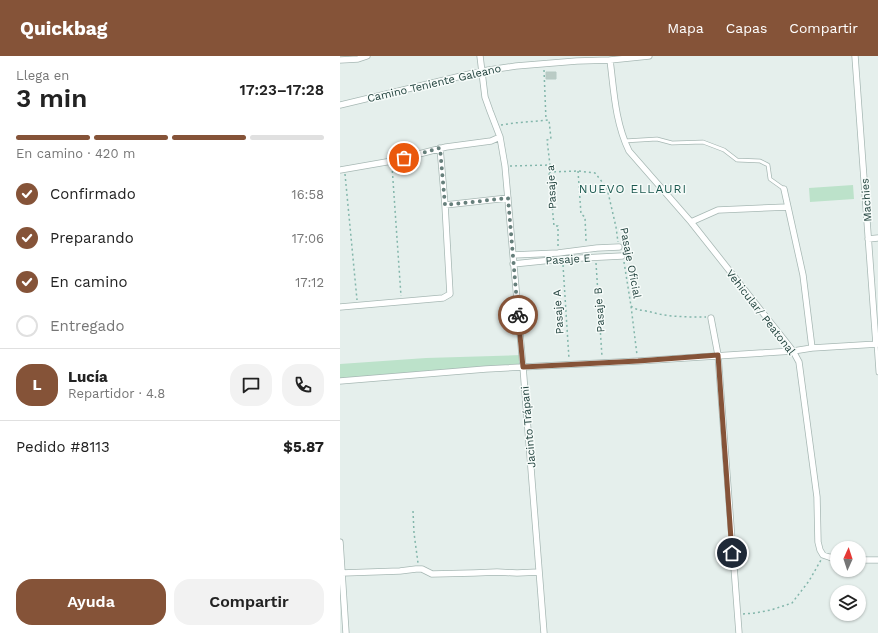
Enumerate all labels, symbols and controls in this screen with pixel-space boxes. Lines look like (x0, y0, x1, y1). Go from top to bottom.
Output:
text: Quickbag (20, 17, 107, 40)
text: Mapa (667, 20, 704, 36)
text: Capas (726, 20, 767, 36)
text: Compartir (789, 20, 858, 36)
street label: Camino Teniente Galeano (366, 62, 502, 105)
text: Llega en (16, 68, 69, 83)
text: 17:23–17:28 (240, 81, 324, 99)
text: 3 min (16, 83, 87, 113)
pin (387, 141, 421, 175)
text: En camino · 420 m (16, 146, 135, 161)
icon: bag (393, 147, 415, 169)
street label: Pasaje a (544, 165, 559, 209)
street label: Machies (858, 178, 875, 222)
district label: NUEVO ELLAURI (579, 182, 687, 196)
icon: check (16, 183, 38, 205)
text: Confirmado (50, 185, 136, 203)
text: 16:58 (292, 187, 324, 202)
street label: Pasaje Oficial (617, 226, 644, 300)
icon: check (16, 227, 38, 249)
text: Preparando (50, 229, 134, 247)
text: 17:06 (292, 231, 324, 246)
street label: Pasaje E (545, 251, 591, 268)
street label: Vehicular/ Peatonal (723, 267, 798, 358)
icon: check (16, 271, 38, 293)
text: En camino (50, 273, 127, 291)
text: 17:12 (295, 275, 324, 290)
street label: Pasaje B (591, 287, 608, 333)
street label: Pasaje A (550, 289, 567, 335)
courier (498, 295, 538, 335)
icon: bike (507, 304, 529, 326)
text: Entregado (50, 317, 124, 335)
button: chat (230, 364, 272, 406)
button: phone (282, 364, 324, 406)
text: Lucía (68, 368, 108, 386)
text: L (32, 376, 42, 394)
street label: Jacinto Trápani (518, 385, 539, 468)
text: Repartidor · 4.8 (68, 386, 165, 401)
text: Pedido #8113 (16, 438, 110, 456)
text: $5.87 (283, 438, 324, 456)
pin (715, 536, 749, 570)
north arrow (830, 541, 866, 577)
map controls (830, 541, 866, 621)
icon: home (721, 542, 743, 564)
button: Ayuda (16, 579, 166, 625)
button: Compartir (174, 579, 324, 625)
button: layers (830, 585, 866, 621)

